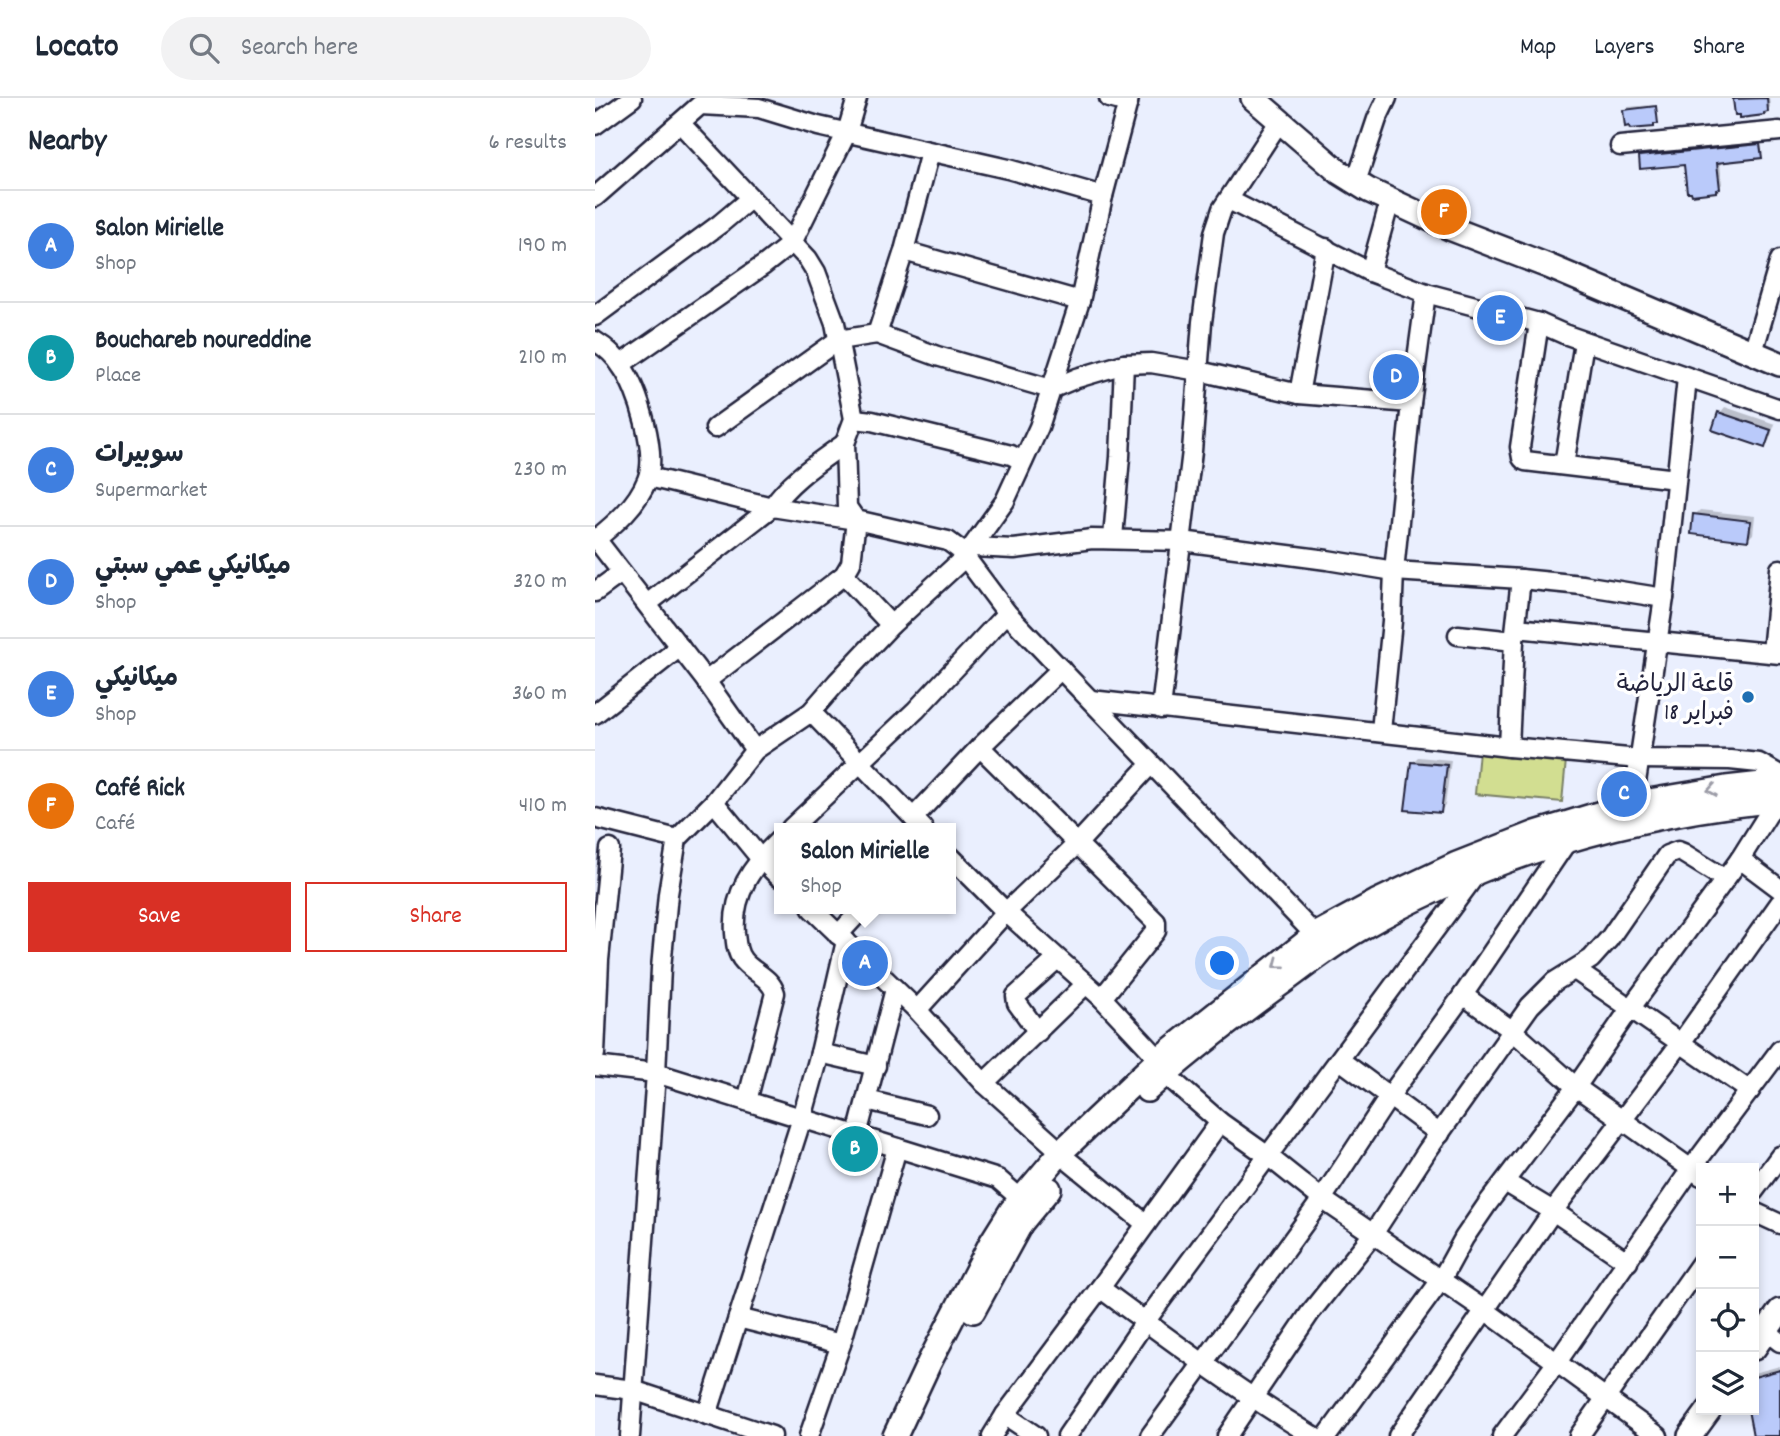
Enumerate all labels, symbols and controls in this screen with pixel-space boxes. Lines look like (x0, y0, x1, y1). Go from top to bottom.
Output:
search box (161, 17, 651, 80)
text: Locato (35, 25, 119, 72)
icon: search (185, 29, 223, 67)
text: Search here (241, 30, 358, 67)
text: Map (1520, 31, 1556, 65)
text: Layers (1594, 31, 1655, 65)
text: Share (1693, 31, 1745, 65)
text: Nearby (28, 122, 106, 165)
text: 6 results (489, 127, 567, 160)
pin: F (1421, 186, 1467, 238)
text: Salon Mirielle (95, 211, 224, 248)
text: A (45, 230, 57, 263)
text: 190 m (518, 230, 567, 263)
text: Shop (95, 248, 137, 281)
pin: E (1477, 292, 1523, 344)
text: Bouchareb noureddine (95, 323, 311, 360)
text: B (46, 342, 56, 375)
text: 210 m (518, 342, 567, 375)
pin: D (1373, 351, 1419, 403)
text: Place (95, 360, 141, 393)
text: سوبيرات (95, 437, 184, 474)
text: C (45, 454, 57, 487)
text: 230 m (513, 454, 567, 487)
text: Supermarket (95, 475, 207, 508)
text: ميكانيكي عمي سبتي (95, 549, 291, 586)
text: D (45, 566, 57, 599)
text: 320 m (513, 566, 567, 599)
text: Shop (95, 587, 137, 620)
text: ميكانيكي (95, 661, 178, 698)
place label: قاعة الرياضة 18 فبراير (1617, 669, 1734, 731)
text: E (46, 678, 56, 711)
text: 360 m (512, 678, 567, 711)
marker: قاعة الرياضة 18 فبراير (1740, 689, 1756, 705)
text: Shop (95, 699, 137, 732)
pin: C (1601, 768, 1647, 820)
text: Café Rick (95, 771, 185, 808)
one-way arrow (1706, 782, 1718, 797)
text: F (46, 790, 56, 823)
text: 410 m (519, 790, 567, 823)
text: Café (95, 808, 135, 841)
popup (774, 823, 956, 914)
text: Salon Mirielle (800, 834, 930, 871)
text: Shop (800, 871, 842, 904)
button: Save (28, 882, 291, 952)
button: Share (305, 882, 567, 952)
pin: A (842, 937, 888, 989)
your location (1205, 946, 1239, 980)
one-way arrow (1274, 956, 1286, 969)
pin: B (832, 1123, 878, 1175)
map controls (1696, 1163, 1759, 1415)
button: + (1696, 1163, 1759, 1226)
button: − (1696, 1226, 1759, 1289)
button: locate (1696, 1289, 1759, 1352)
button: layers (1696, 1352, 1759, 1415)

